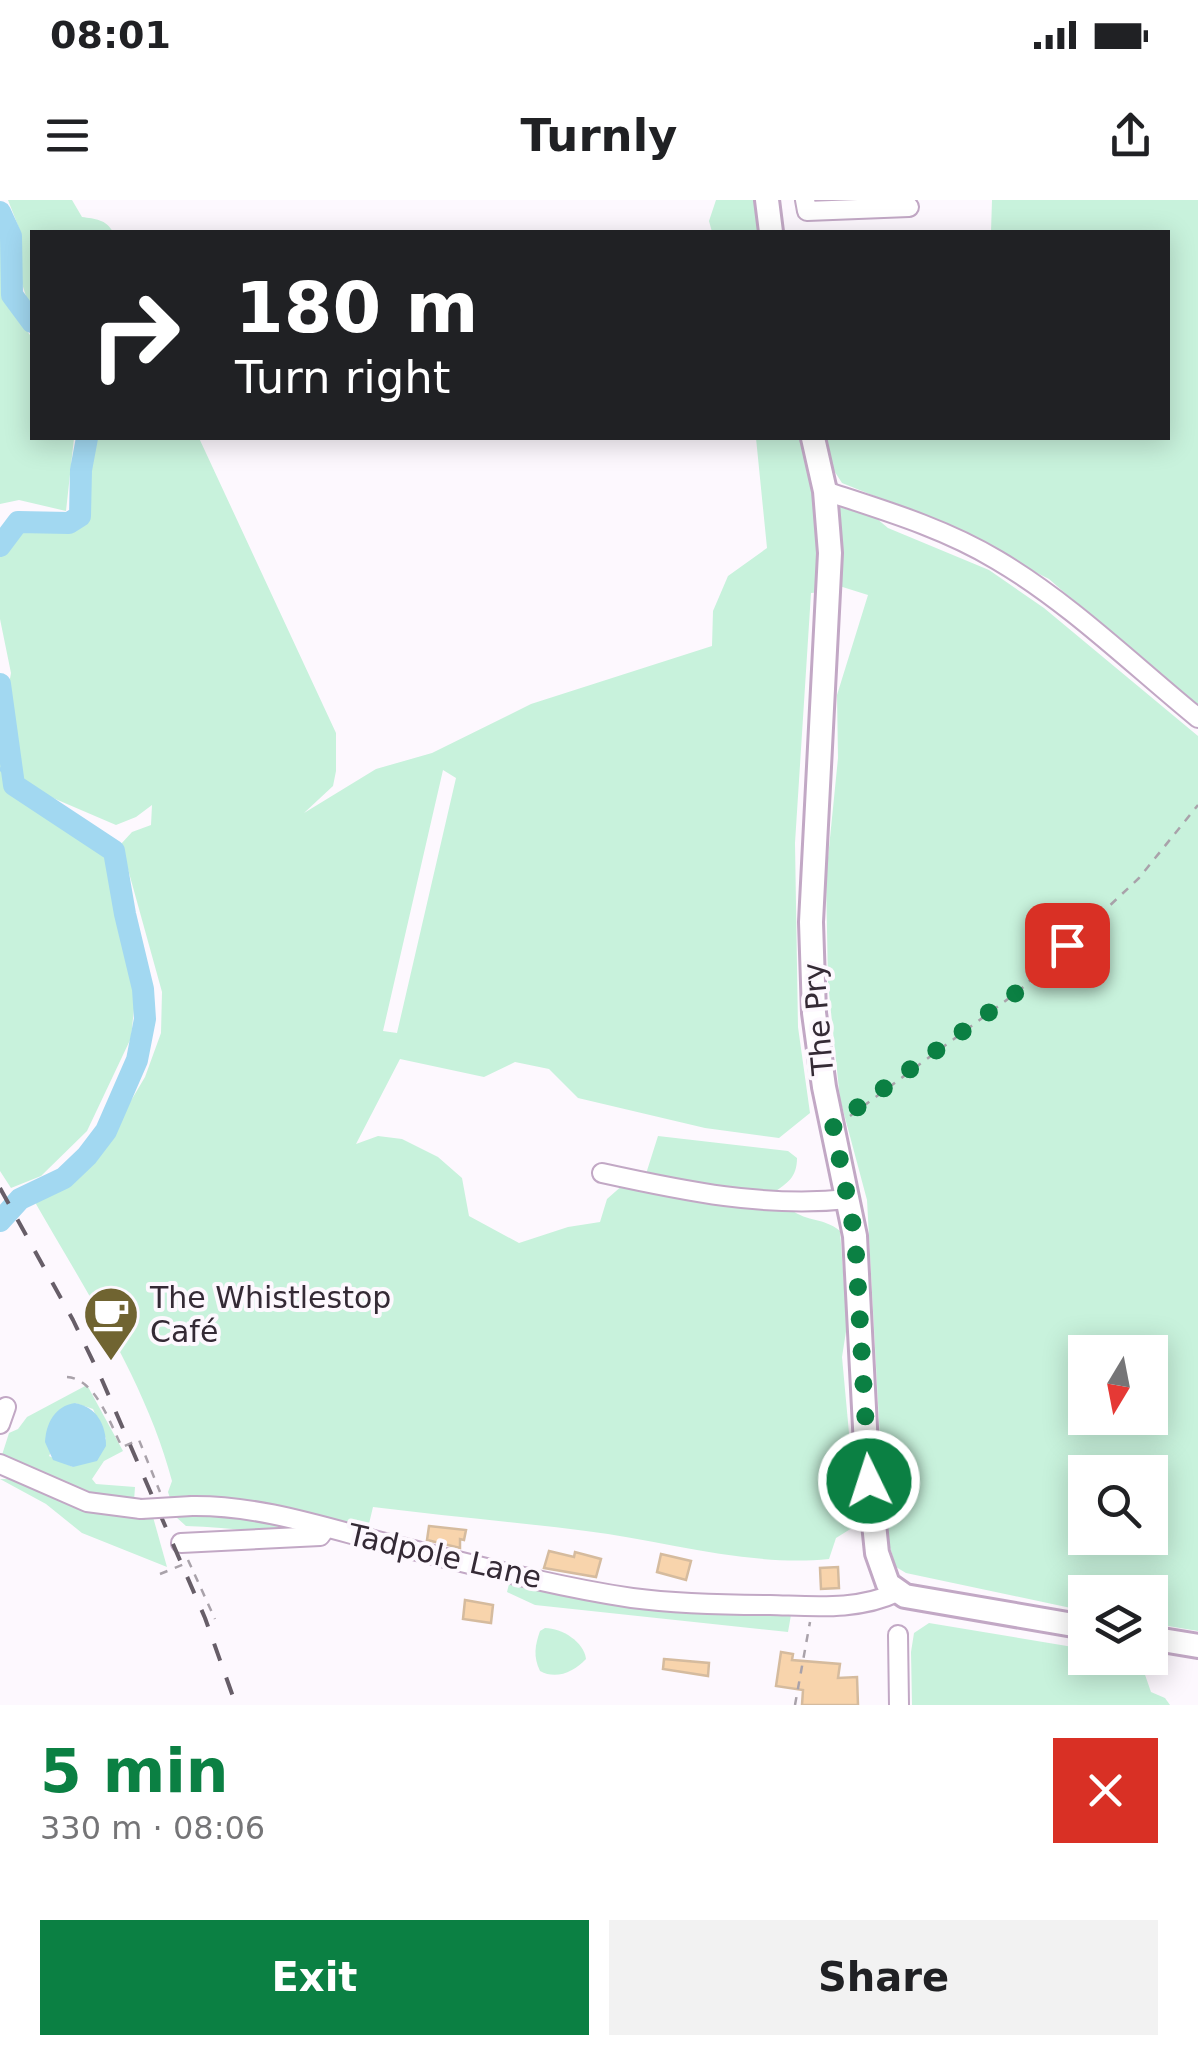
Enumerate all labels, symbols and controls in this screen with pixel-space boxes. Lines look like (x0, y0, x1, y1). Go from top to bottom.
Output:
text: 08:01 (50, 13, 171, 57)
icon: menu (40, 108, 95, 163)
icon: share (1103, 108, 1158, 163)
text: Turnly (521, 109, 677, 162)
text: 180 m (235, 267, 478, 349)
icon: right (70, 270, 200, 400)
text: Turn right (235, 351, 450, 404)
pin (1025, 903, 1110, 988)
icon: arrive (1040, 918, 1095, 973)
street label: The Pry (796, 961, 840, 1078)
place label: The Whistlestop Café (149, 1280, 391, 1349)
cafe icon: The Whistlestop Café (81, 1284, 141, 1363)
north arrow (1068, 1335, 1168, 1435)
map controls (1068, 1335, 1168, 1675)
position arrow (817, 1429, 921, 1533)
button: search (1068, 1455, 1168, 1555)
street label: Tadpole Lane (344, 1517, 545, 1595)
button: layers (1068, 1575, 1168, 1675)
text: 5 min (40, 1736, 228, 1806)
button: close (1053, 1738, 1158, 1843)
text: 330 m · 08:06 (40, 1809, 265, 1847)
button: Exit (40, 1920, 589, 2035)
button: Share (609, 1920, 1158, 2035)

